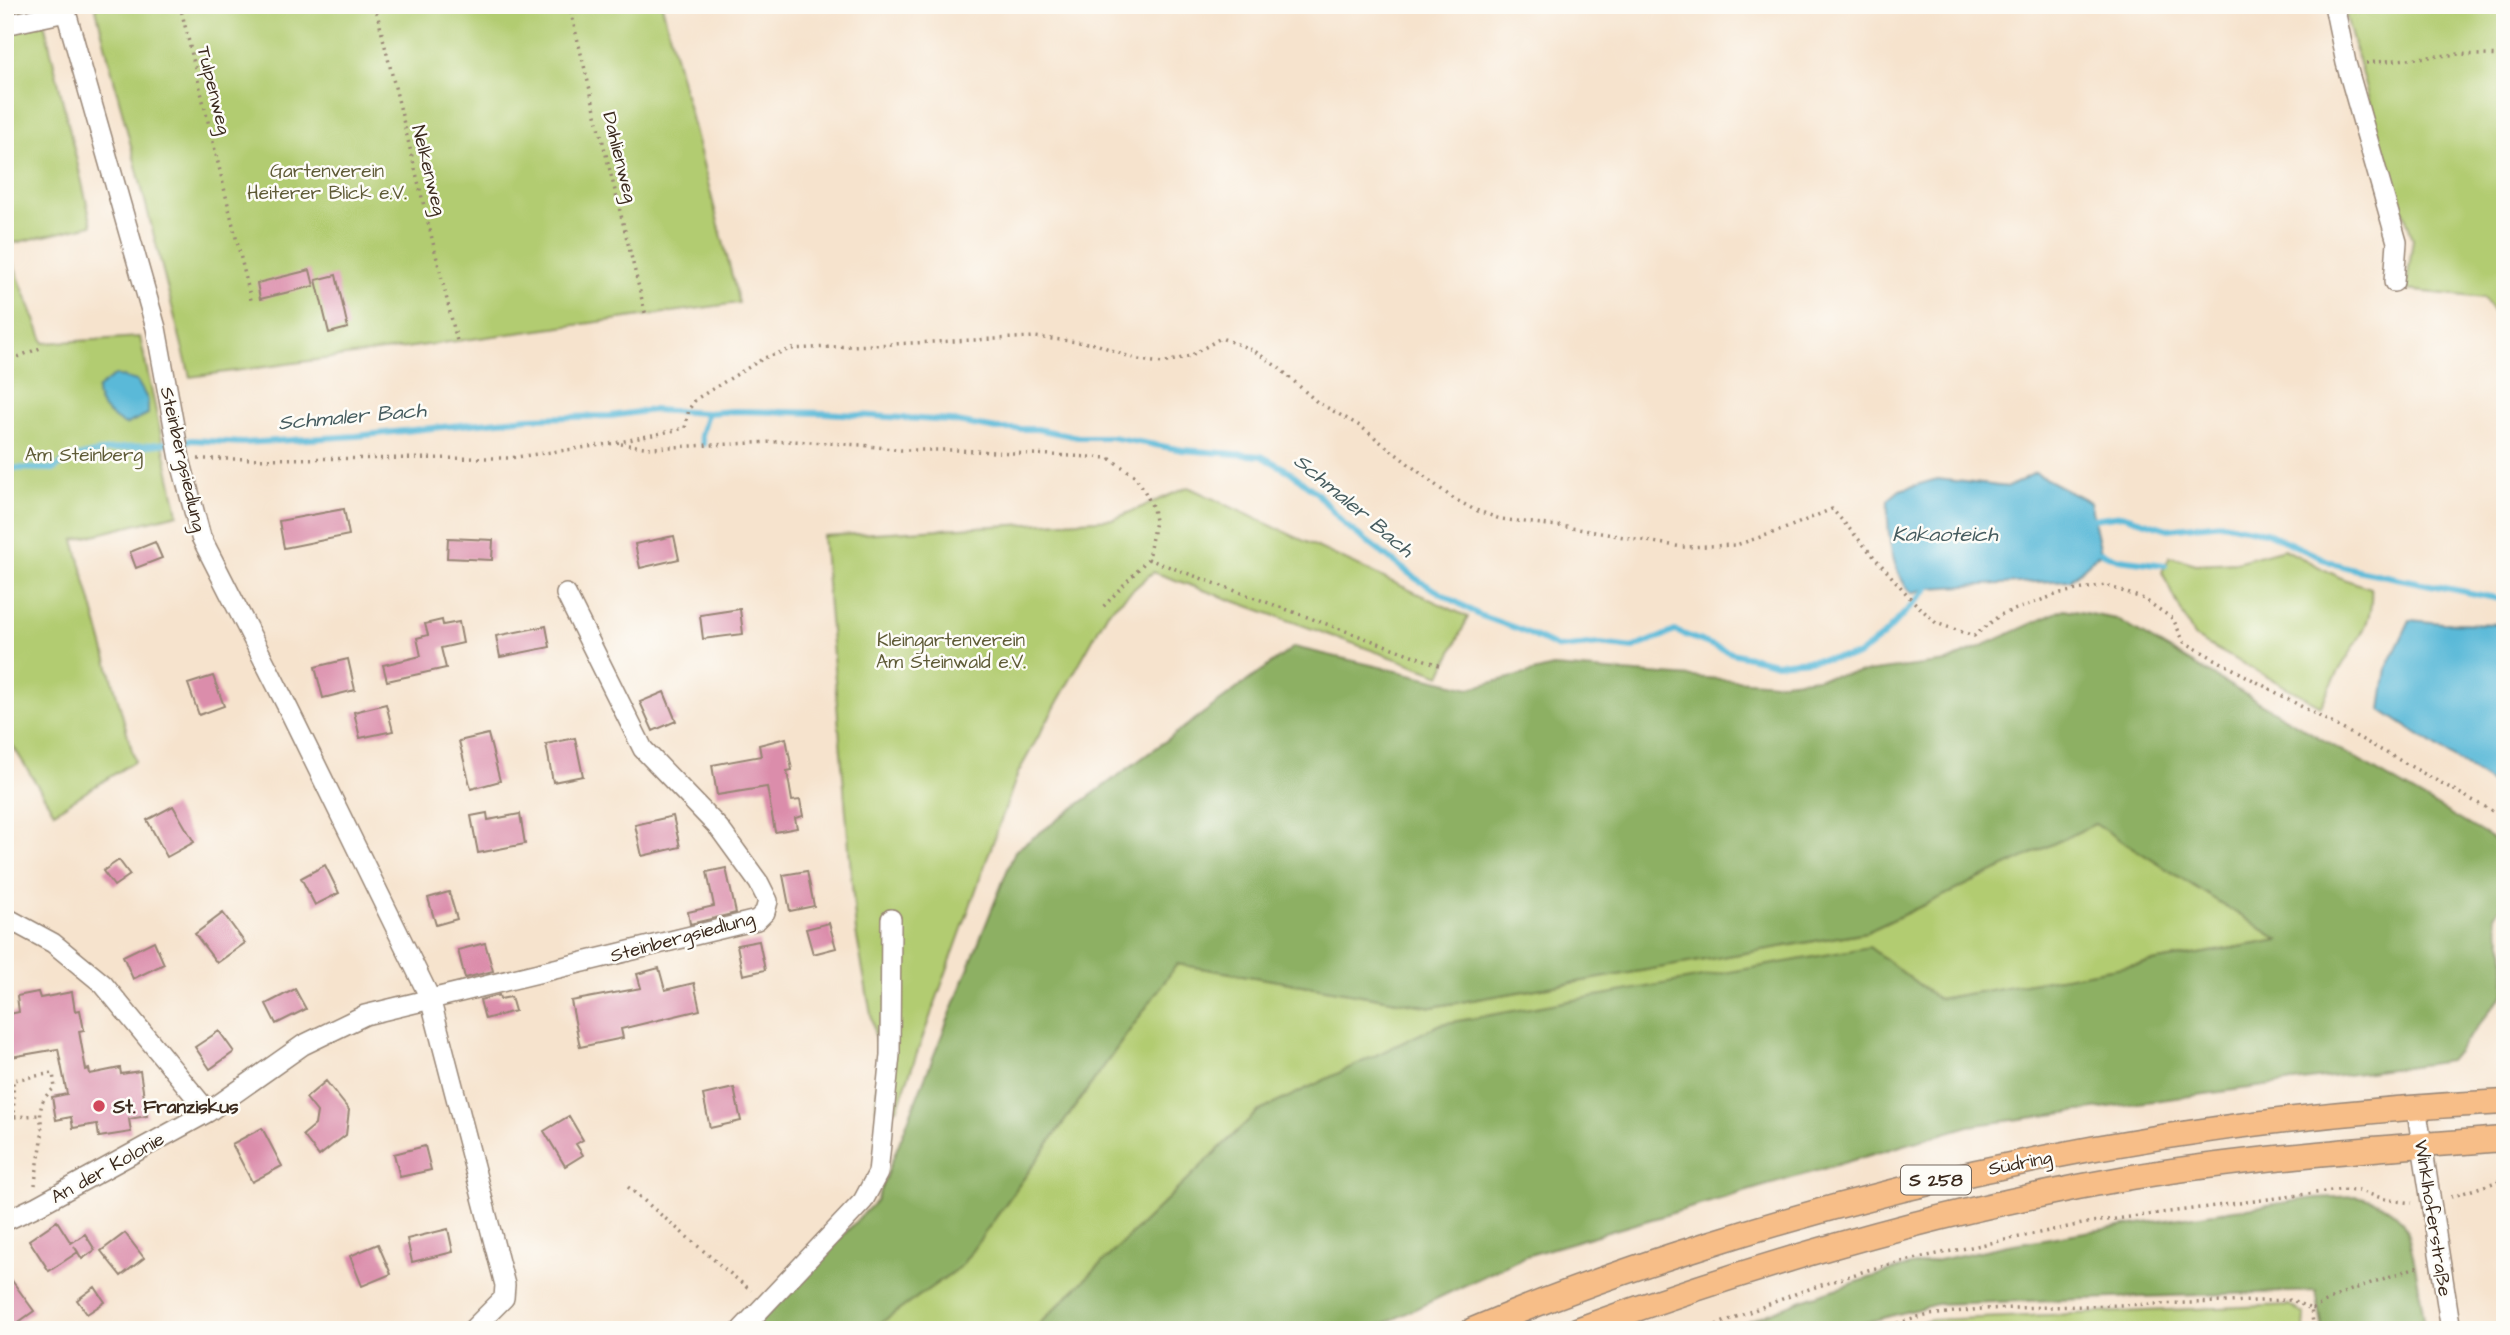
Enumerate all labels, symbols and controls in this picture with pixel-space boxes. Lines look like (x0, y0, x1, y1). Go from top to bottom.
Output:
street label: Tulpenweg (189, 43, 238, 138)
street label: Dahlienweg (594, 109, 644, 206)
street label: Nelkenweg (403, 122, 453, 219)
park label: Gartenverein Heiterer Blick e.V. (247, 158, 407, 207)
street label: Steinbergsiedlung (152, 384, 212, 535)
water label: Schmaler Bach (277, 395, 429, 437)
park label: Am Steinberg (25, 442, 143, 470)
water label: Schmaler Bach (1288, 447, 1421, 565)
water label: Kakaoteich (1892, 520, 1999, 549)
park label: Kleingartenverein Am Steinwald e.V. (876, 627, 1026, 676)
street label: Steinbergsiedlung (607, 905, 758, 971)
place label: St. Franziskus (112, 1094, 239, 1121)
marker: St. Franziskus (91, 1098, 107, 1114)
street label: An der Kolonie (46, 1126, 169, 1211)
street label: Winklhoferstraße (2407, 1138, 2458, 1298)
street label: Südring (1986, 1144, 2055, 1184)
road number: S 258 (1901, 1166, 1971, 1195)

